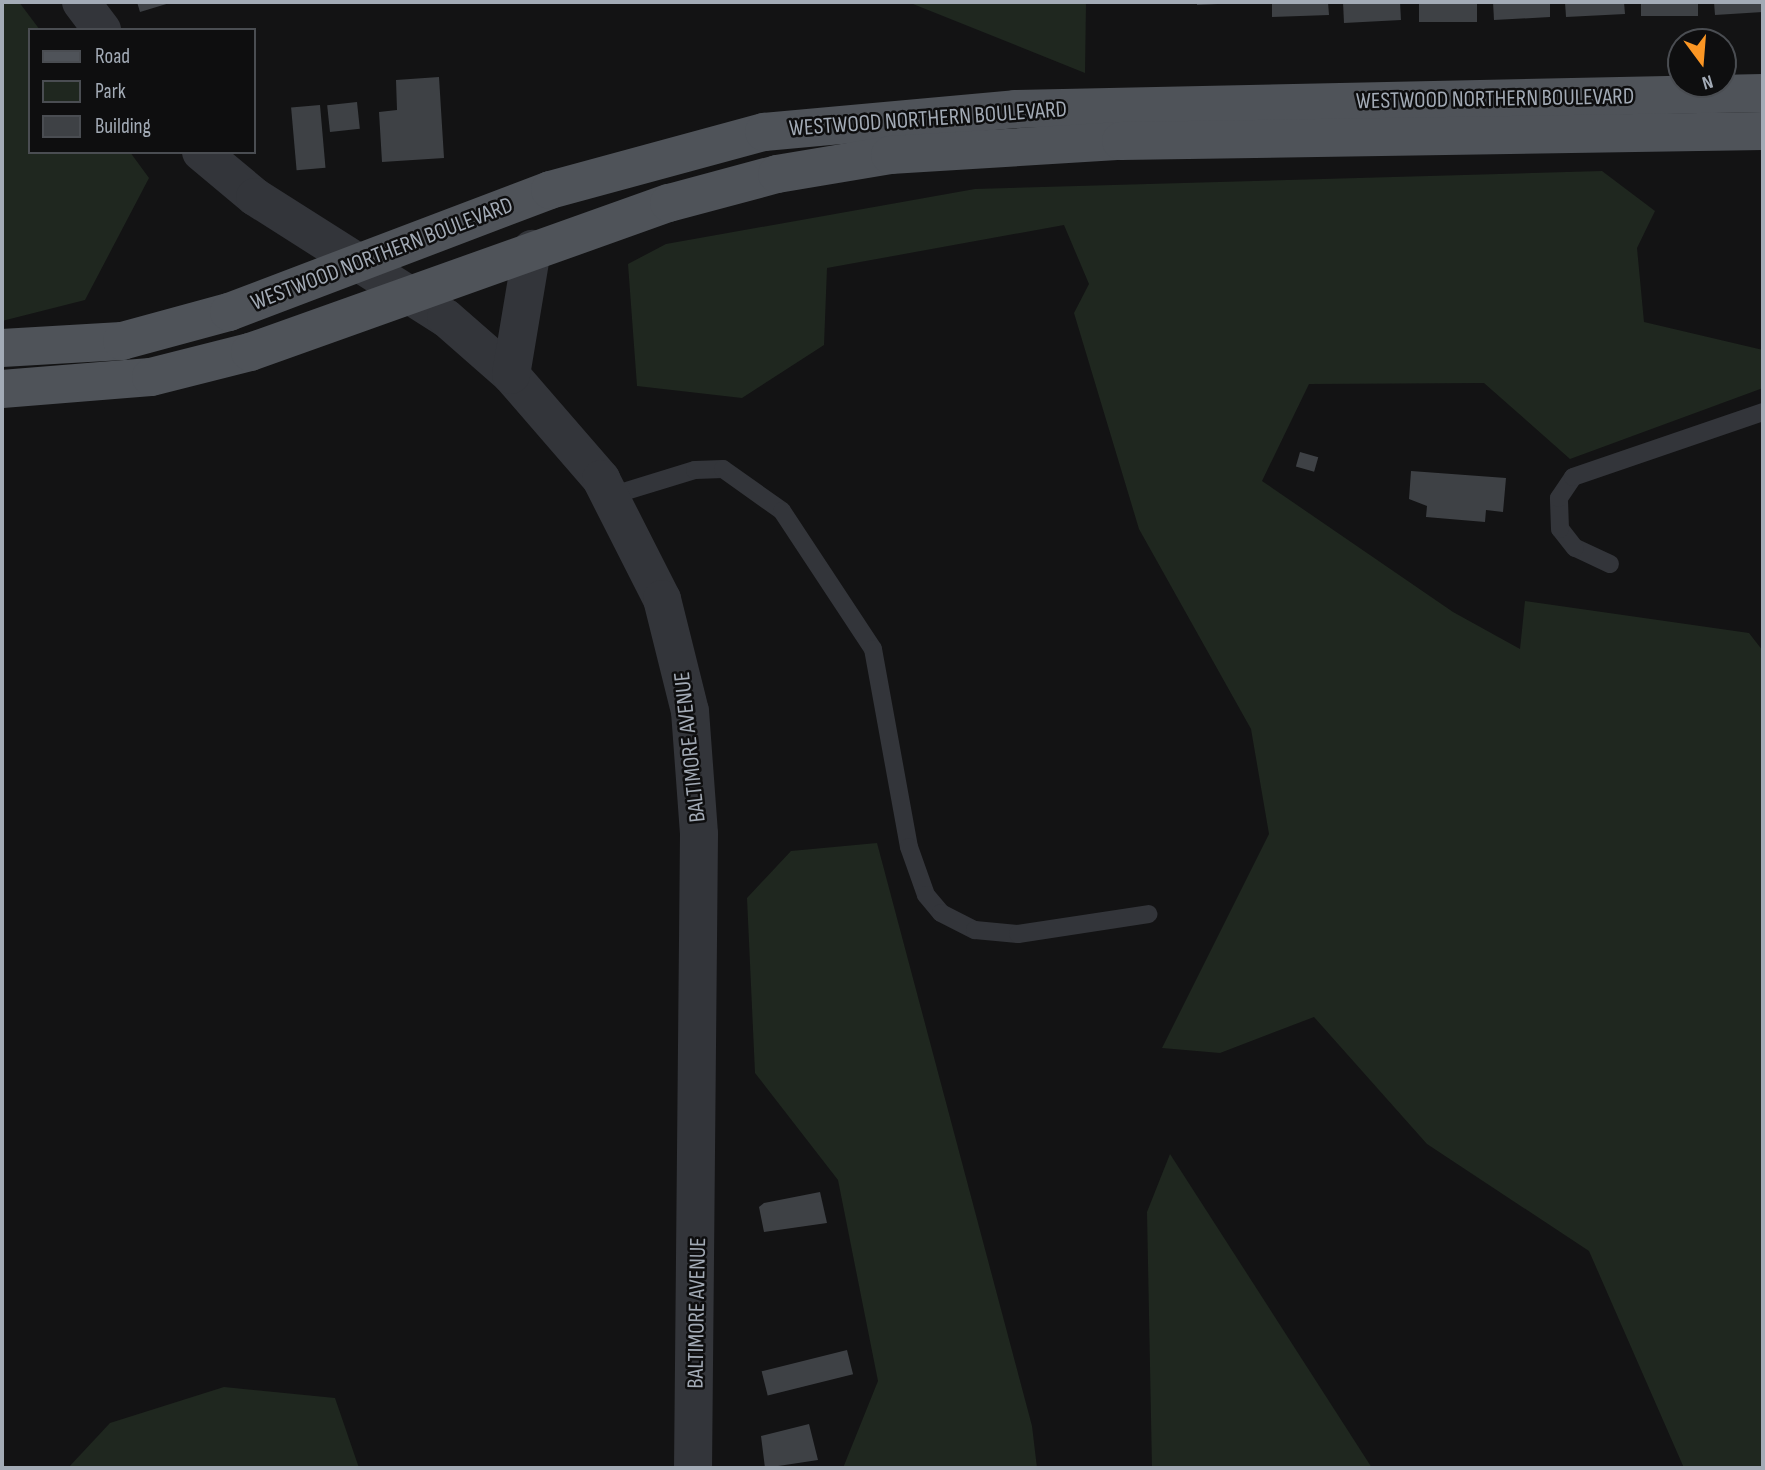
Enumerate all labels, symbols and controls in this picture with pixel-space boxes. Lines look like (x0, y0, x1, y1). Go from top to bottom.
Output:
legend (28, 28, 256, 154)
north arrow (1667, 28, 1737, 98)
text: Road (95, 44, 130, 69)
text: N (1699, 69, 1715, 94)
text: Park (95, 79, 126, 104)
street label: WESTWOOD NORTHERN BOULEVARD (1356, 83, 1634, 115)
street label: WESTWOOD NORTHERN BOULEVARD (788, 96, 1068, 142)
text: Building (95, 114, 151, 139)
street label: WESTWOOD NORTHERN BOULEVARD (247, 191, 517, 317)
street label: BALTIMORE AVENUE (668, 670, 712, 824)
street label: BALTIMORE AVENUE (682, 1237, 712, 1389)

